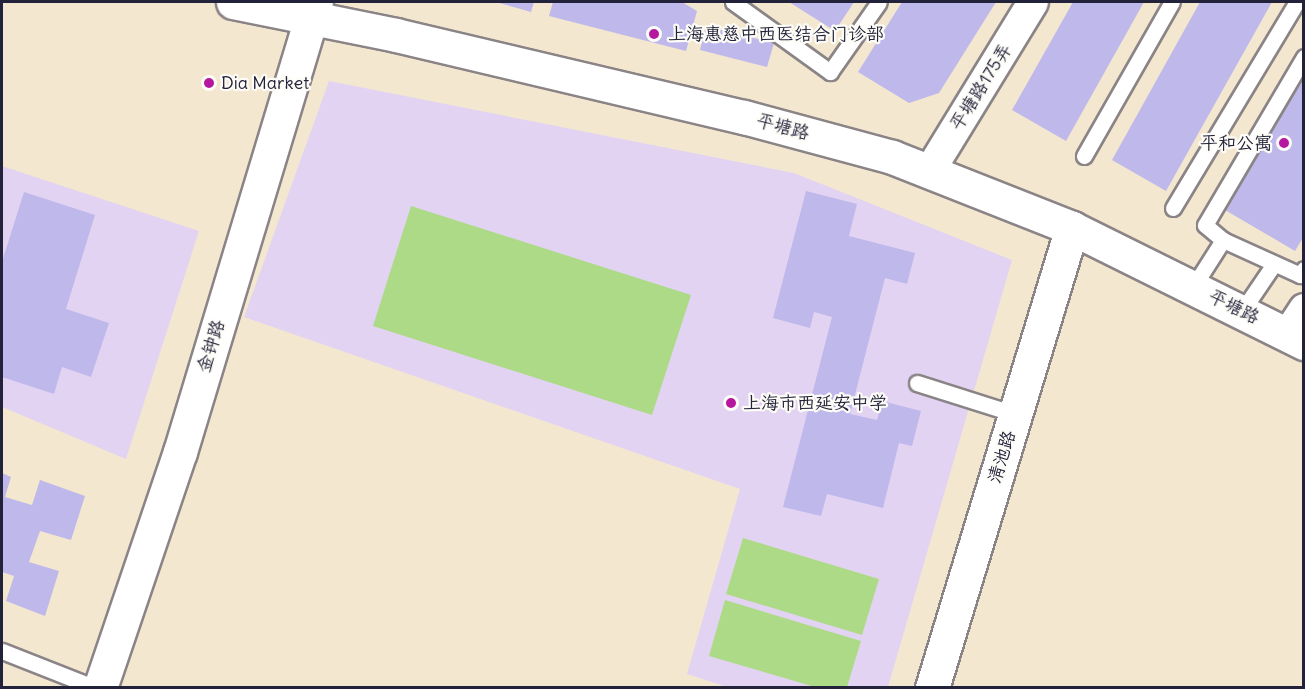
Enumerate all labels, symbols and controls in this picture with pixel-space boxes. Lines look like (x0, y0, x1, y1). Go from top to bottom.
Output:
place label: 上海惠慈中西医结合门诊部 (668, 23, 884, 45)
marker: 上海惠慈中西医结合门诊部 (645, 25, 663, 43)
street label: 平塘路175弄 (946, 40, 1016, 134)
place label: Dia Market (221, 72, 309, 94)
marker: Dia Market (202, 76, 216, 90)
street label: 平塘路 (754, 110, 812, 144)
place label: 平和公寓 (1200, 132, 1272, 154)
marker: 平和公寓 (1277, 136, 1291, 150)
street label: 平塘路 (1205, 285, 1263, 329)
street label: 金钟路 (193, 317, 229, 375)
place label: 上海市西延安中学 (743, 392, 887, 414)
marker: 上海市西延安中学 (724, 396, 738, 410)
street label: 清池路 (984, 428, 1020, 486)

